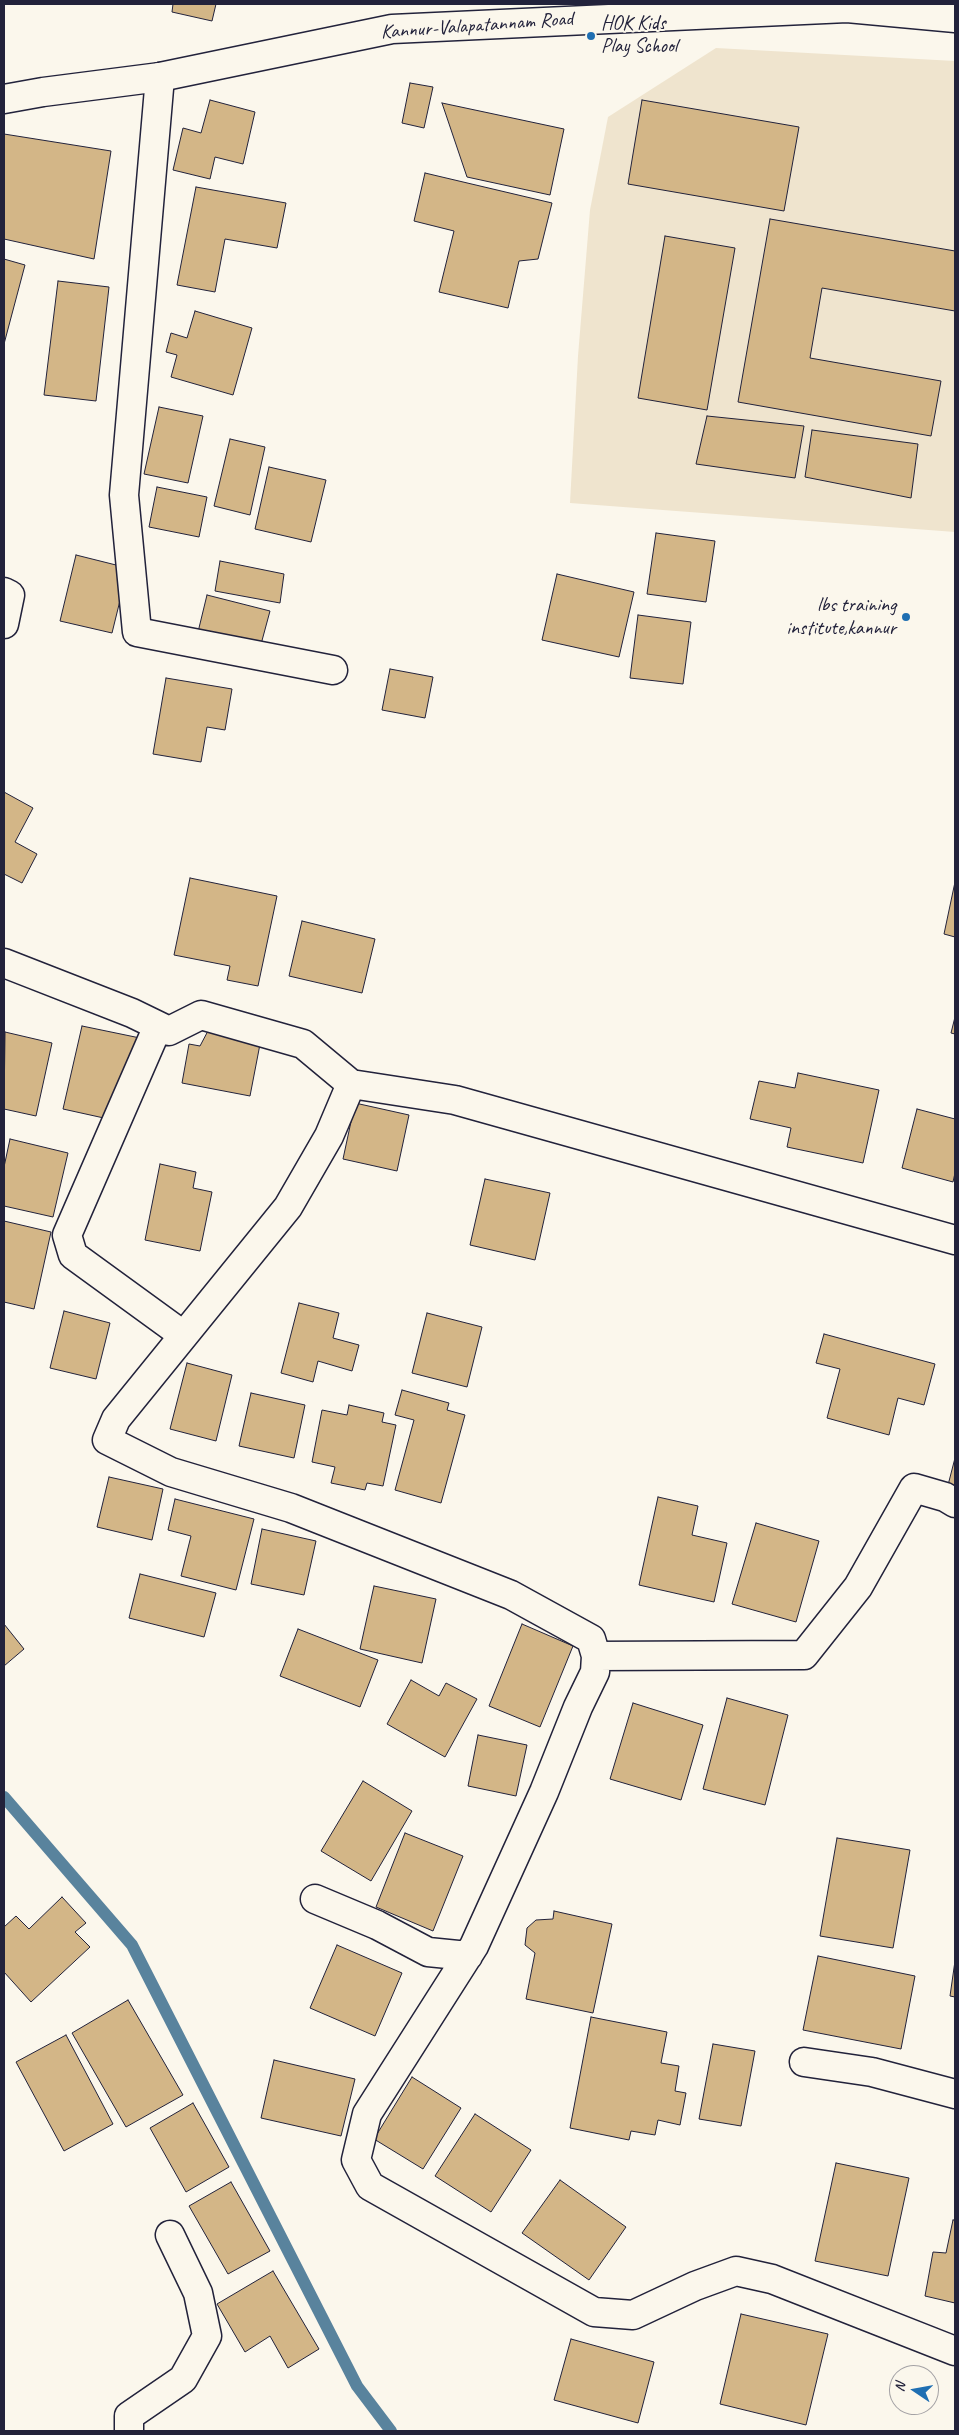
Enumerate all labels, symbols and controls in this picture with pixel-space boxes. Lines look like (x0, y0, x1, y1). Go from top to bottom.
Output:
street label: Kannur-Valapatannam Road (380, 7, 574, 45)
place label: HOK Kids Play School (601, 12, 677, 59)
marker: HOK Kids Play School (585, 30, 597, 42)
place label: lbs training institute,kannur (786, 594, 896, 641)
marker: lbs training institute,kannur (900, 611, 912, 623)
north arrow (889, 2365, 939, 2415)
text: N (891, 2381, 909, 2393)

